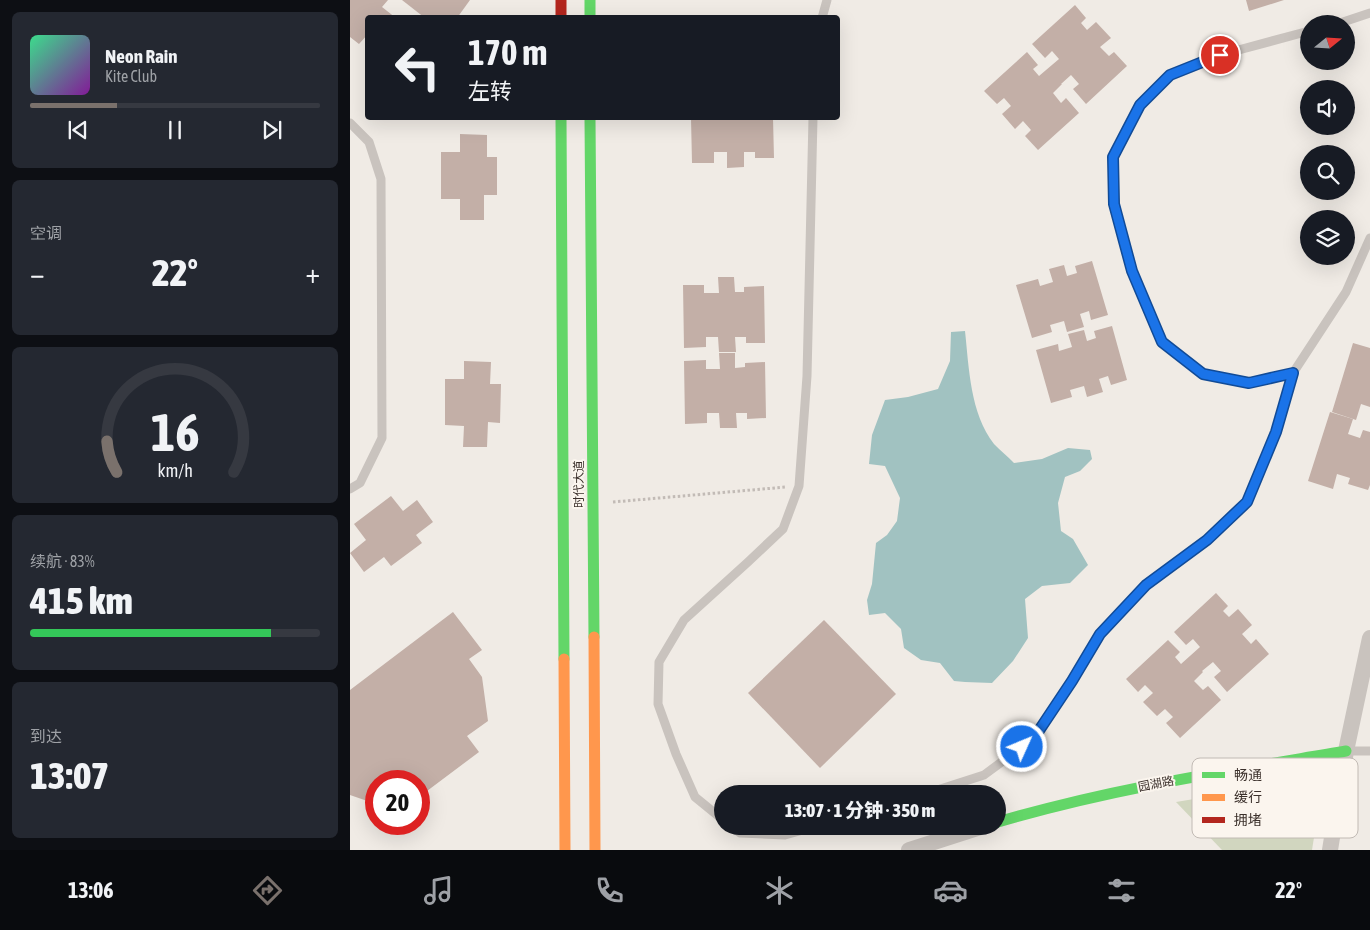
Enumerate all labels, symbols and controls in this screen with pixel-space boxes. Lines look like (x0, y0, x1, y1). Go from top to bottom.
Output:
north arrow (1300, 15, 1355, 70)
map controls (1300, 15, 1355, 265)
text: 170 m (468, 32, 547, 72)
pin (1199, 34, 1241, 76)
icon: left (385, 35, 450, 100)
icon: arrive (1206, 41, 1234, 69)
text: Neon Rain (105, 45, 177, 67)
text: Kite Club (105, 67, 157, 85)
text: 左转 (468, 78, 512, 104)
button: sound (1300, 80, 1355, 135)
icon: previous (64, 116, 92, 144)
icon: pause (161, 116, 189, 144)
icon: next (258, 116, 286, 144)
button: search (1300, 145, 1355, 200)
button: layers (1300, 210, 1355, 265)
text: 空调 (30, 224, 62, 242)
text: 22° (152, 251, 198, 294)
text: − (30, 257, 45, 289)
text: + (305, 257, 320, 289)
text: 16 (151, 402, 199, 462)
text: km/h (157, 460, 193, 481)
street label: 时代大道 (572, 460, 586, 508)
text: 续航 · 83% (30, 552, 95, 570)
text: 415 km (30, 579, 133, 622)
position arrow (995, 720, 1047, 772)
text: 到达 (30, 727, 62, 745)
text: 13:07 (30, 754, 109, 797)
legend (1192, 758, 1358, 838)
text: 畅通 (1234, 767, 1262, 783)
speed limit sign: 20 (365, 770, 430, 835)
street label: 园湖路 (1137, 774, 1175, 794)
text: 缓行 (1234, 789, 1262, 805)
text: 13:07 · 1 分钟 · 350 m (785, 799, 935, 821)
text: 拥堵 (1234, 812, 1262, 828)
icon: directions (250, 873, 285, 908)
icon: music (421, 873, 456, 908)
icon: phone (592, 873, 627, 908)
icon: climate (762, 873, 797, 908)
icon: car (933, 873, 968, 908)
icon: filters (1104, 873, 1139, 908)
text: 13:06 (68, 877, 114, 903)
text: 22° (1275, 877, 1302, 903)

